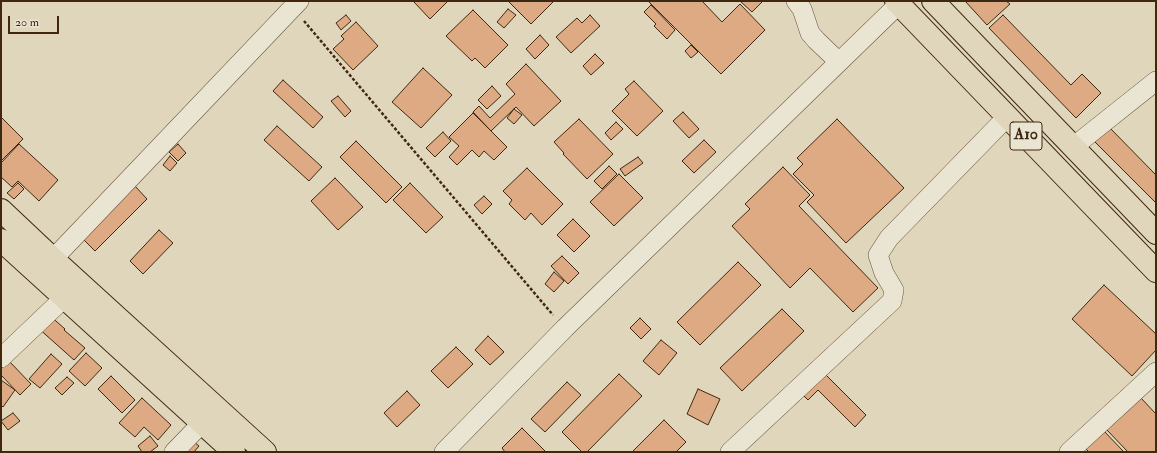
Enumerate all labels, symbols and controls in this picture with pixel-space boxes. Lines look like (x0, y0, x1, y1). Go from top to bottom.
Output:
scale bar (10, 8, 61, 34)
text: 20 m (15, 15, 39, 30)
road number: A10 (1010, 122, 1042, 150)

